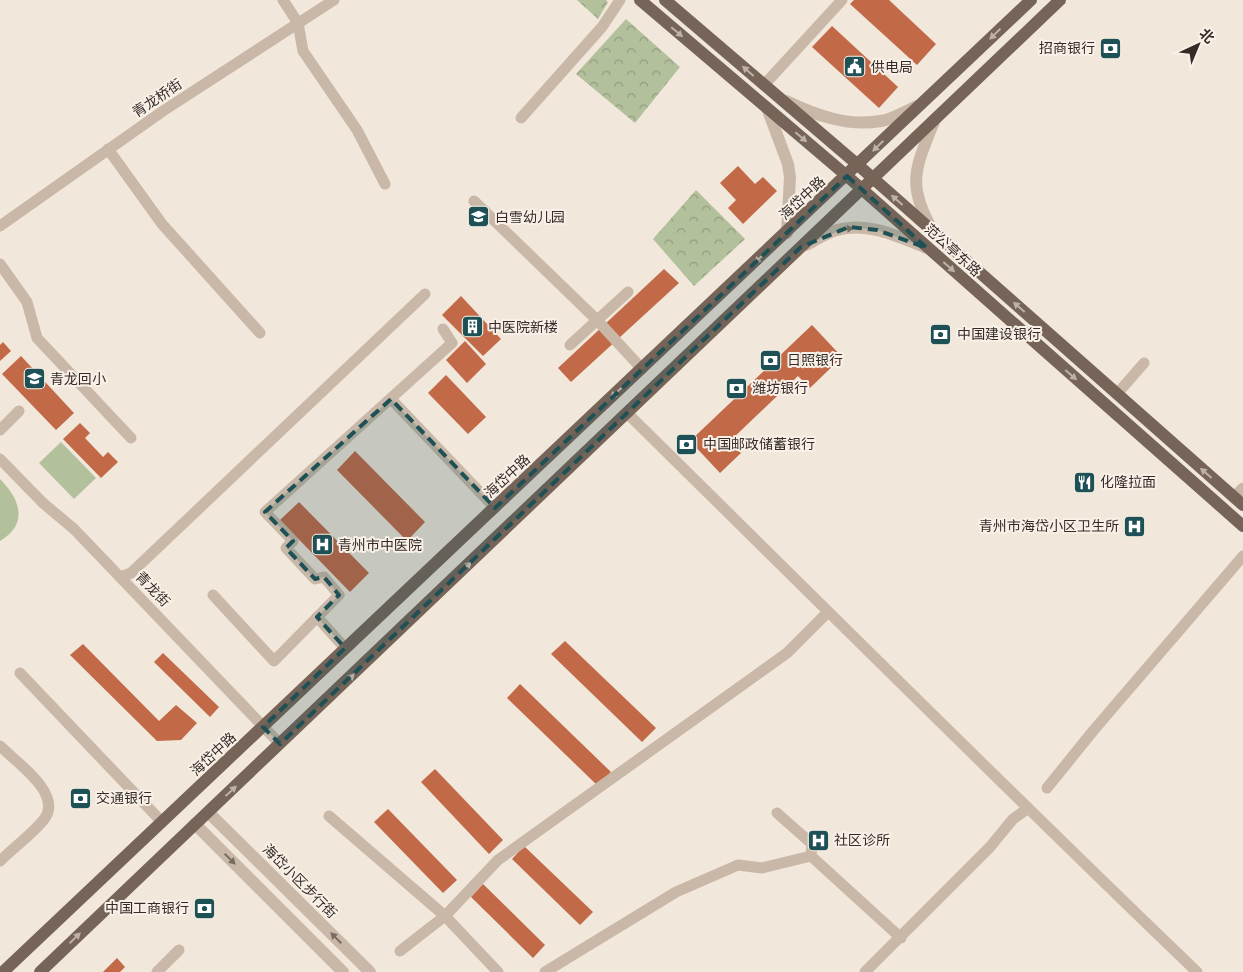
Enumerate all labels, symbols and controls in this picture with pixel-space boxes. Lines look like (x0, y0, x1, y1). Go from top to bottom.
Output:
north arrow (1173, 20, 1223, 70)
text: 北 (1195, 24, 1219, 48)
one-way arrow (671, 26, 684, 37)
one-way arrow (990, 28, 1002, 40)
bank icon: 招商银行 (1099, 36, 1123, 60)
place label: 招商银行 (1039, 38, 1095, 58)
public building icon: 供电局 (843, 55, 867, 79)
place label: 供电局 (871, 57, 913, 77)
one-way arrow (742, 65, 754, 77)
street label: 青龙桥街 (128, 74, 186, 122)
one-way arrow (795, 131, 807, 143)
one-way arrow (872, 140, 884, 152)
street label: 海岱中路 (775, 172, 829, 224)
one-way arrow (891, 194, 903, 206)
school or university icon: 白雪幼儿园 (467, 205, 491, 229)
place label: 白雪幼儿园 (495, 207, 565, 227)
street label: 范公亭东路 (920, 219, 986, 281)
one-way arrow (838, 225, 854, 233)
one-way arrow (754, 252, 766, 264)
one-way arrow (943, 262, 956, 273)
one-way arrow (1012, 302, 1025, 313)
building icon: 中医院新楼 (460, 315, 484, 339)
place label: 中医院新楼 (488, 317, 558, 337)
bank icon: 中国建设银行 (929, 322, 953, 346)
place label: 中国建设银行 (957, 324, 1041, 344)
bank icon: 日照银行 (759, 348, 783, 372)
place label: 日照银行 (787, 350, 843, 370)
school or university icon: 青龙回小 (22, 367, 46, 391)
place label: 青龙回小 (50, 369, 106, 389)
one-way arrow (1065, 369, 1077, 381)
bank icon: 潍坊银行 (724, 376, 748, 400)
place label: 潍坊银行 (752, 378, 808, 398)
one-way arrow (611, 387, 623, 399)
bank icon: 中国邮政储蓄银行 (675, 432, 699, 456)
place label: 中国邮政储蓄银行 (703, 434, 815, 454)
street label: 海岱中路 (480, 450, 534, 502)
one-way arrow (1200, 467, 1213, 478)
restaurant icon: 化隆拉面 (1072, 470, 1096, 494)
place label: 化隆拉面 (1100, 472, 1156, 492)
hospital icon: 青州市海岱小区卫生所 (1123, 514, 1147, 538)
place label: 青州市海岱小区卫生所 (979, 516, 1119, 536)
hospital icon: 青州市中医院 (310, 533, 334, 557)
place label: 青州市中医院 (338, 535, 422, 555)
one-way arrow (460, 561, 472, 573)
street label: 青龙街 (131, 567, 175, 611)
one-way arrow (342, 673, 354, 685)
street label: 海岱中路 (186, 728, 240, 780)
one-way arrow (225, 785, 237, 797)
bank icon: 交通银行 (68, 786, 92, 810)
place label: 交通银行 (96, 788, 152, 808)
hospital icon: 社区诊所 (806, 828, 830, 852)
place label: 社区诊所 (834, 830, 890, 850)
street label: 海岱小区步行街 (258, 839, 342, 923)
one-way arrow (223, 852, 235, 864)
bank icon: 中国工商银行 (193, 896, 217, 920)
place label: 中国工商银行 (105, 898, 189, 918)
one-way arrow (68, 932, 80, 944)
one-way arrow (330, 932, 342, 944)

